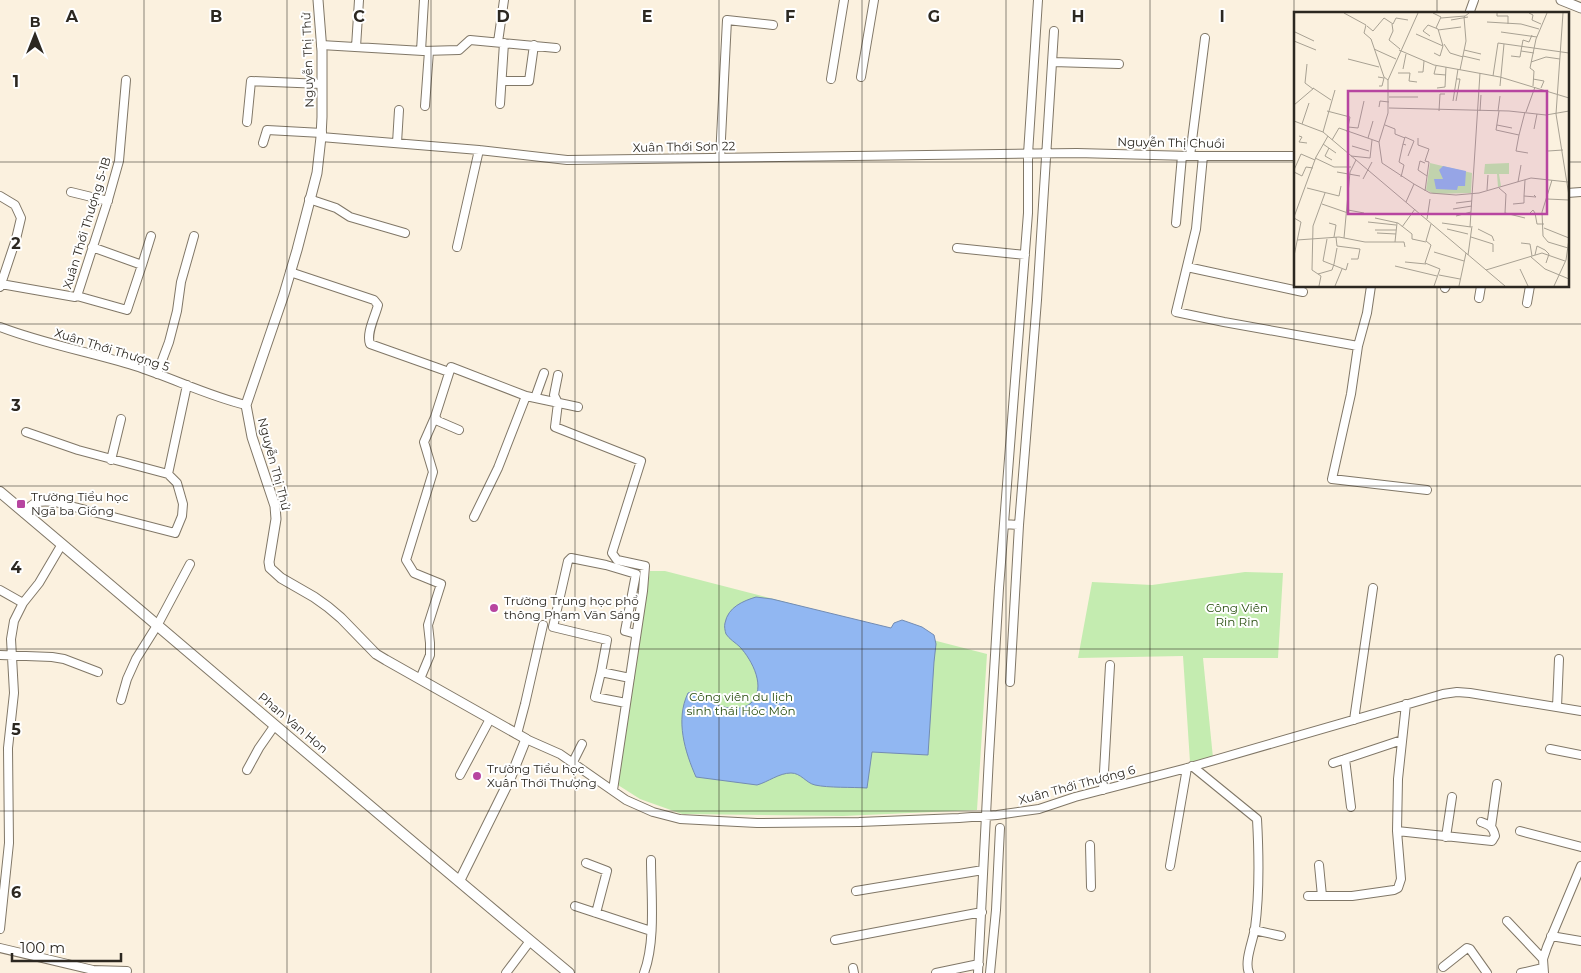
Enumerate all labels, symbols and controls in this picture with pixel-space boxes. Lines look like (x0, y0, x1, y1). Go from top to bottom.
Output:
text: A (65, 7, 79, 26)
text: B (210, 7, 222, 26)
text: C (353, 7, 365, 26)
text: D (496, 7, 510, 26)
text: E (642, 7, 652, 26)
text: F (785, 7, 795, 26)
text: G (928, 7, 940, 26)
text: H (1072, 7, 1084, 26)
text: I (1219, 7, 1225, 26)
north arrow (10, 10, 60, 60)
street label: Nguyễn Thị Thử (298, 12, 317, 108)
inset map (1294, 12, 1568, 288)
text: B (30, 13, 41, 31)
text: 1 (13, 72, 19, 91)
street label: Nguyễn Thị Chuồi (1117, 134, 1225, 151)
street label: Xuân Thới Sơn 22 (633, 138, 736, 155)
street label: Xuân Thới Thượng 5-1B (59, 155, 114, 291)
text: 2 (11, 234, 21, 253)
street label: Xuân Thới Thượng 5 (53, 325, 172, 374)
text: 3 (10, 396, 21, 415)
street label: Nguyễn Thị Thử (255, 416, 294, 512)
place label: Trường Tiểu học Ngã ba Giồng (31, 489, 129, 518)
marker: Trường Tiểu học Ngã ba Giồng (15, 498, 27, 510)
text: 4 (10, 558, 22, 577)
place label: Trường Trung học phổ thông Phạm Văn Sáng (504, 593, 641, 622)
park label: Công Viên Rin Rin (1206, 600, 1268, 629)
marker: Trường Trung học phổ thông Phạm Văn Sáng (488, 602, 500, 614)
street label: Phan Van Hon (255, 689, 331, 756)
park label: Công viên du lịch sinh thái Hóc Môn (686, 689, 796, 718)
text: 5 (11, 720, 21, 739)
place label: Trường Tiểu học Xuân Thới Thượng (487, 761, 597, 790)
street label: Xuân Thới Thượng 6 (1017, 762, 1137, 807)
marker: Trường Tiểu học Xuân Thới Thượng (471, 770, 483, 782)
text: 6 (11, 883, 21, 902)
scale bar (12, 930, 121, 962)
text: 100 m (20, 938, 65, 957)

